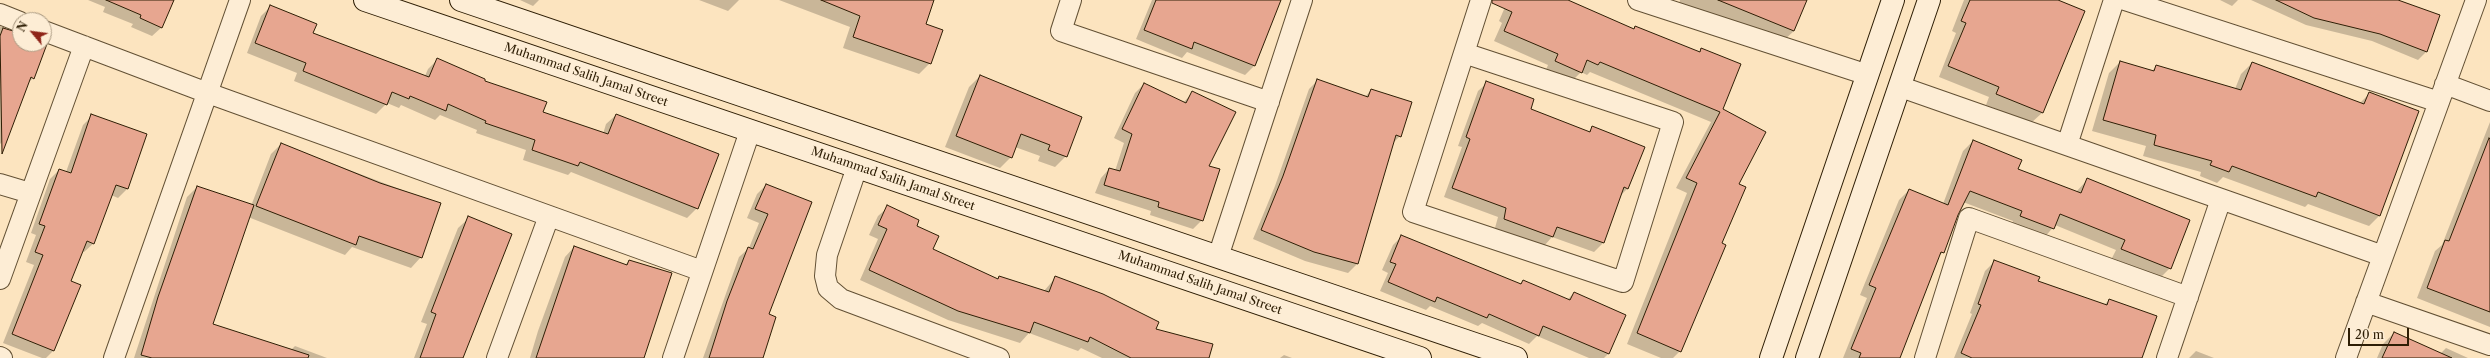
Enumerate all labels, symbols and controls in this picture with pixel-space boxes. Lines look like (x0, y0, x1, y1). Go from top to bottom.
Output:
north arrow (12, 12, 52, 52)
text: N (14, 19, 31, 34)
street label: Muhammad Salih Jamal Street (502, 40, 670, 110)
street label: Muhammad Salih Jamal Street (809, 144, 977, 214)
street label: Muhammad Salih Jamal Street (1116, 248, 1284, 318)
scale bar (2350, 320, 2411, 346)
text: 20 m (2355, 327, 2384, 342)

